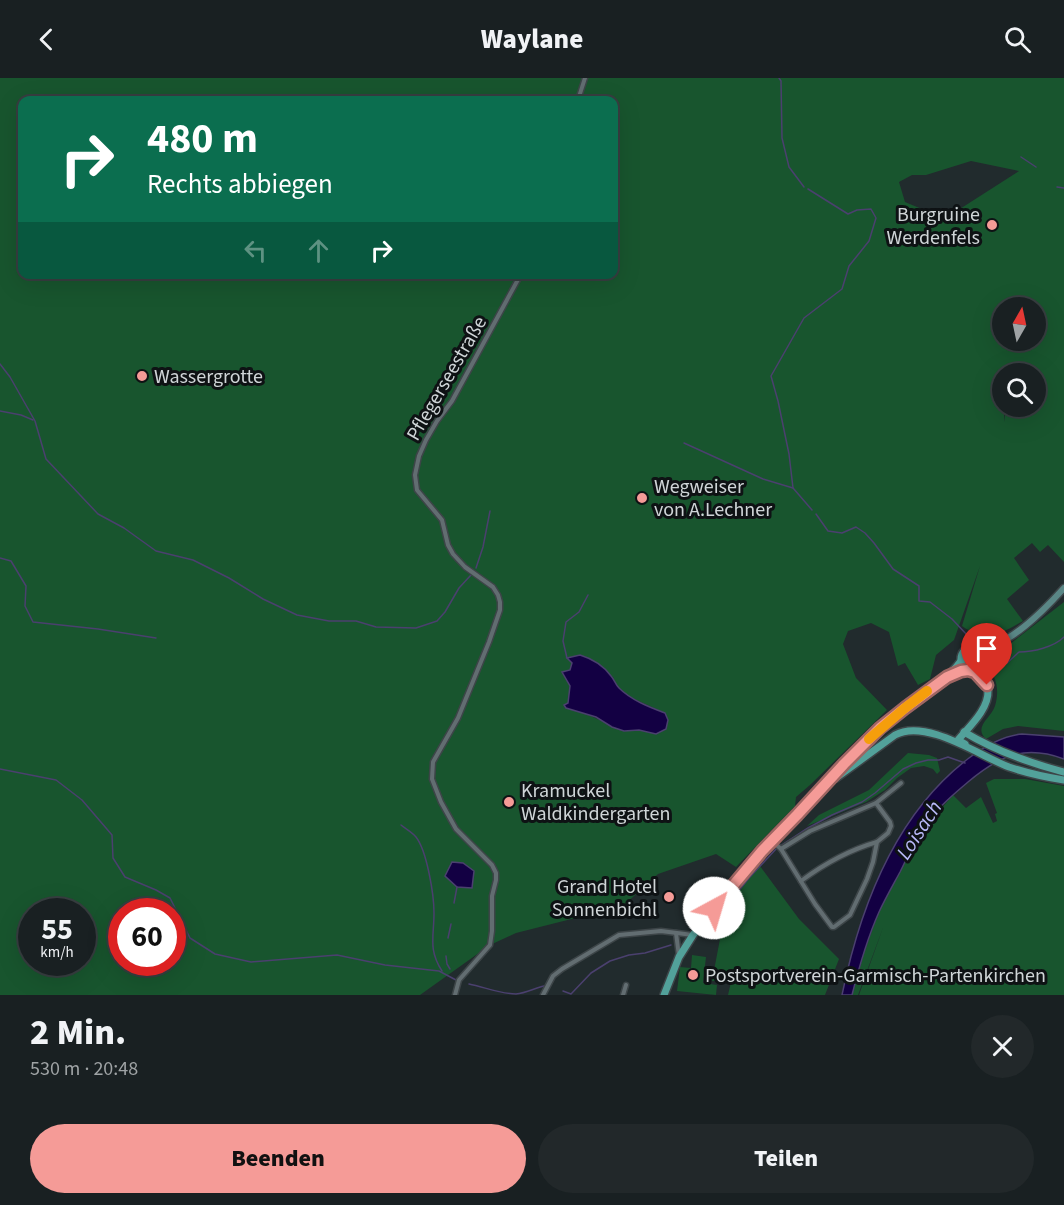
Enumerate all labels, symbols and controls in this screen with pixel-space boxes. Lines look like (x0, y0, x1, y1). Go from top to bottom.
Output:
text: Waylane (481, 20, 583, 59)
icon: back (30, 23, 63, 56)
icon: search (1001, 23, 1034, 56)
text: 480 m (147, 109, 258, 169)
icon: right (48, 120, 126, 198)
text: Rechts abbiegen (147, 165, 333, 204)
place label: Burgruine Werdenfels (887, 201, 980, 252)
marker: Burgruine Werdenfels (985, 218, 999, 232)
icon: left (239, 234, 272, 267)
icon: ahead (302, 234, 335, 267)
icon: right (365, 234, 398, 267)
north arrow (992, 297, 1046, 351)
map controls (992, 297, 1046, 417)
street label: Pflegerseestraße (400, 311, 494, 446)
place label: Wassergrotte (154, 363, 263, 391)
button: search (992, 363, 1046, 417)
marker: Wassergrotte (135, 369, 149, 383)
place label: Wegweiser von A.Lechner (654, 473, 772, 524)
marker: Wegweiser von A.Lechner (635, 491, 649, 505)
pin (961, 623, 1012, 685)
icon: arrive (970, 632, 1003, 665)
place label: Kramuckel Waldkindergarten (521, 777, 670, 828)
marker: Kramuckel Waldkindergarten (502, 795, 516, 809)
water label: Loisach (889, 795, 949, 865)
place label: Grand Hotel Sonnenbichl (552, 873, 657, 924)
position arrow (682, 876, 746, 940)
marker: Grand Hotel Sonnenbichl (662, 890, 676, 904)
speed limit sign: 60 (108, 898, 186, 976)
text: 55 (41, 908, 73, 951)
text: km/h (40, 942, 74, 963)
place label: Postsportverein-Garmisch-Partenkirchen (705, 962, 1046, 990)
marker: Postsportverein-Garmisch-Partenkirchen (686, 968, 700, 982)
text: 2 Min. (30, 1007, 126, 1058)
button: close (971, 1015, 1034, 1078)
text: 530 m · 20:48 (30, 1055, 138, 1083)
button: Beenden (30, 1124, 526, 1193)
button: Teilen (538, 1124, 1034, 1193)

